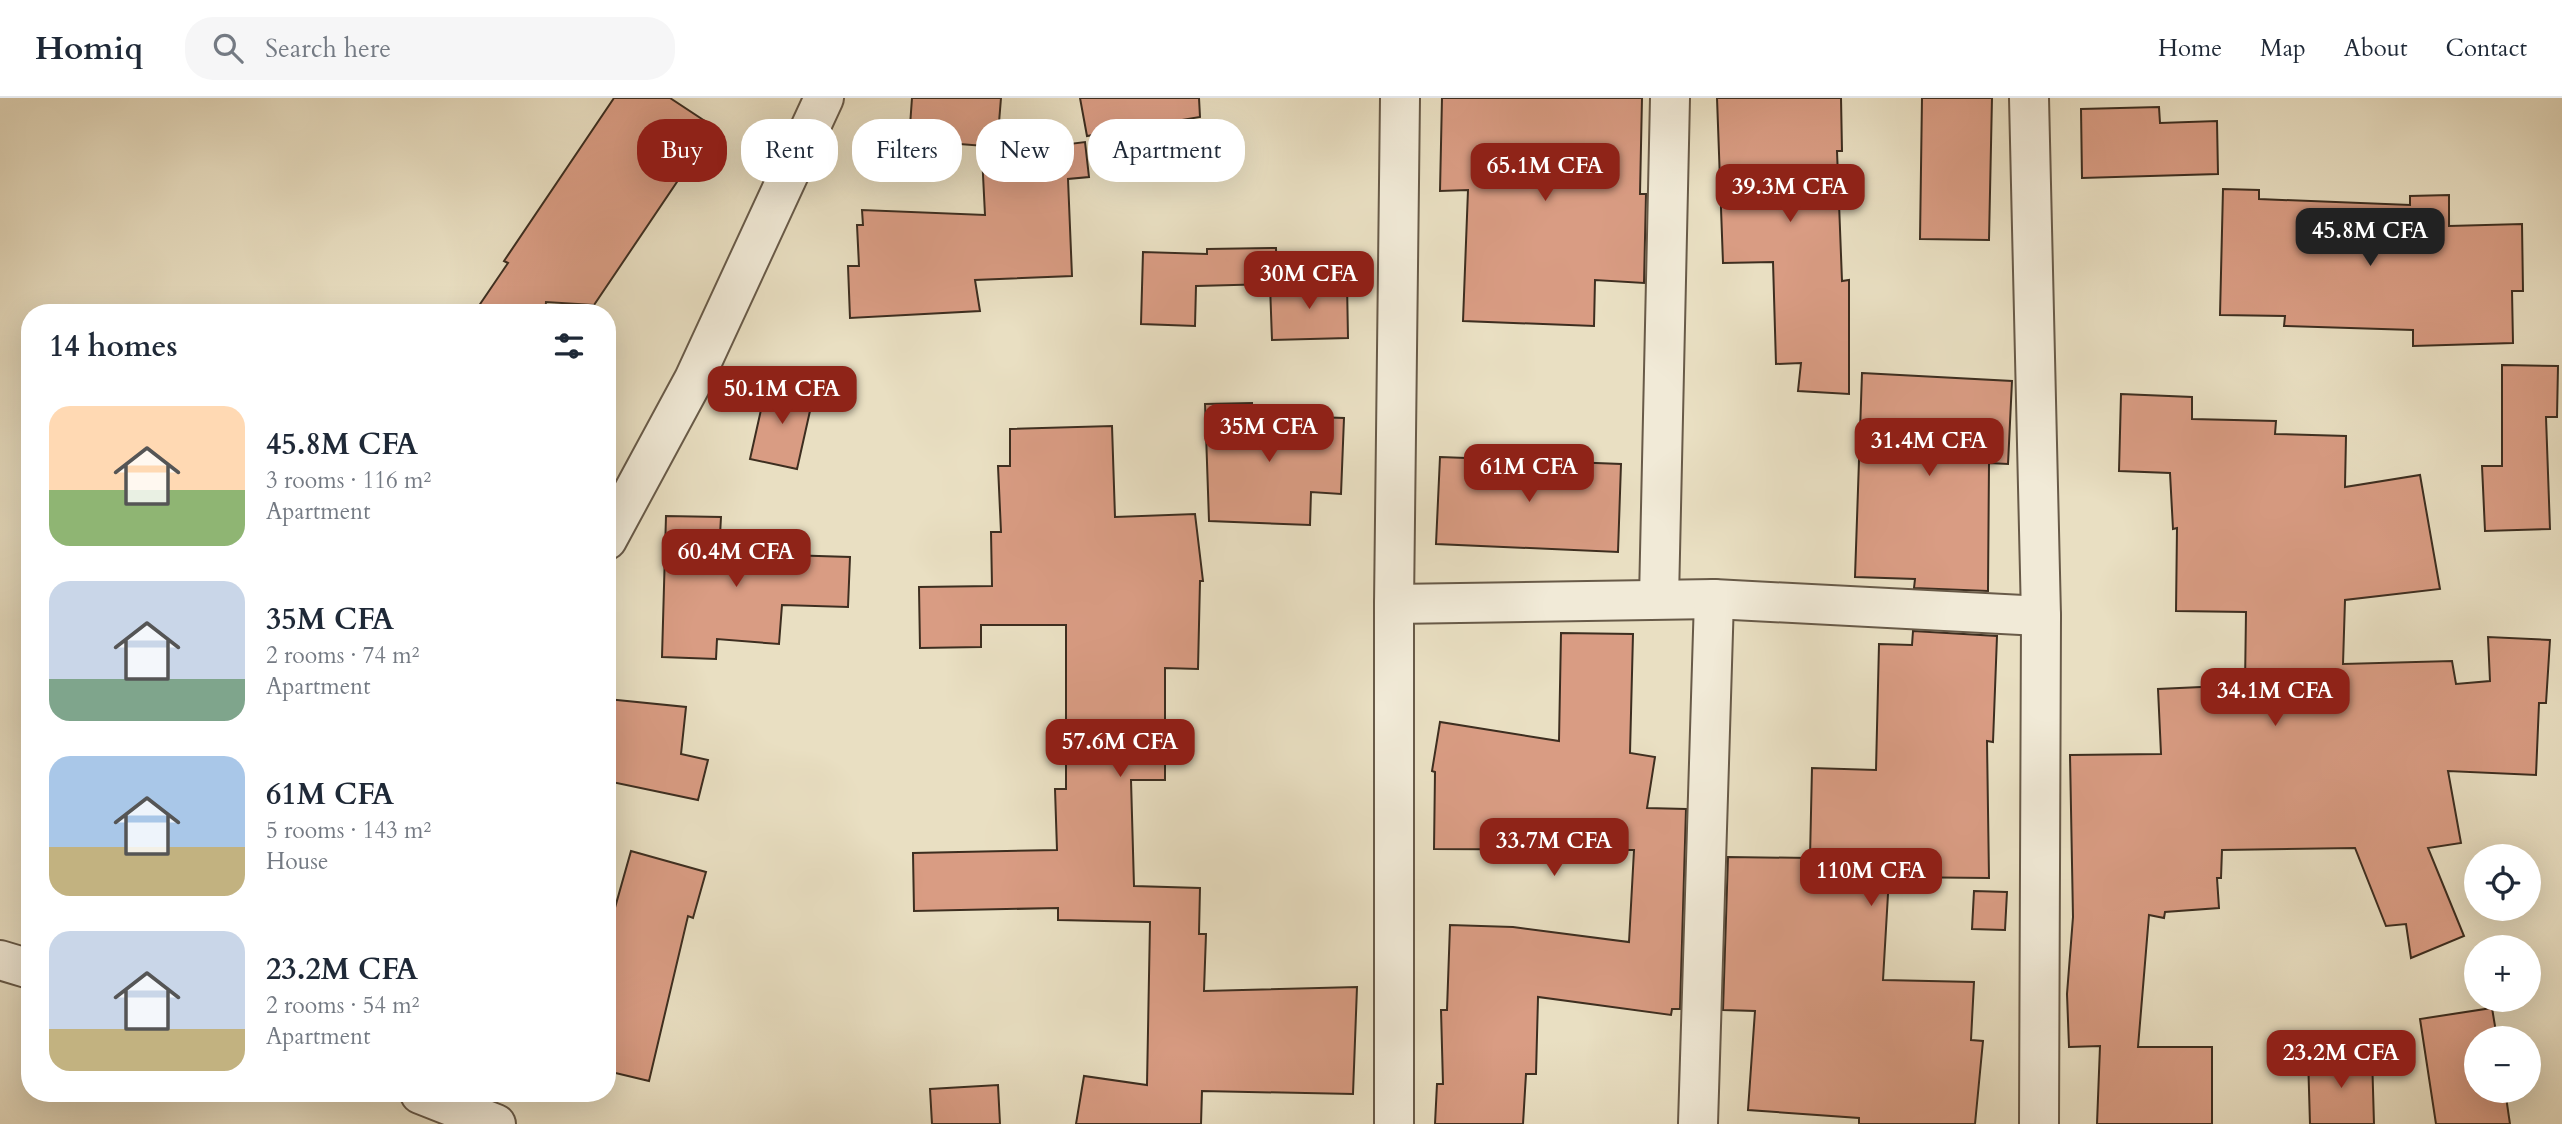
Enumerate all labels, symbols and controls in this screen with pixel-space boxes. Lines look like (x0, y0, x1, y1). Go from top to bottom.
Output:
search box (185, 17, 675, 80)
text: Homiq (35, 26, 143, 71)
icon: search (209, 29, 247, 67)
text: Search here (265, 31, 391, 66)
text: Home (2158, 32, 2222, 65)
text: Map (2260, 32, 2306, 65)
text: About (2344, 32, 2408, 65)
text: Contact (2446, 32, 2527, 65)
chip: Buy (637, 119, 727, 182)
chip: Rent (741, 119, 838, 182)
chip: Filters (852, 119, 962, 182)
chip: New (976, 119, 1074, 182)
chip: Apartment (1088, 119, 1245, 182)
pin: 65.1M CFA (1465, 144, 1625, 203)
text: 65.1M CFA (1487, 150, 1603, 181)
pin: 39.3M CFA (1710, 164, 1870, 224)
text: 39.3M CFA (1732, 171, 1848, 202)
pin: 45.8M CFA (2290, 208, 2450, 268)
text: 45.8M CFA (2312, 215, 2428, 246)
pin: 30M CFA (1244, 252, 1374, 311)
text: 30M CFA (1260, 258, 1358, 289)
text: 14 homes (49, 326, 178, 367)
icon: filters (550, 327, 588, 365)
pin: 50.1M CFA (702, 366, 862, 426)
text: 50.1M CFA (724, 373, 840, 404)
pin: 35M CFA (1204, 404, 1334, 464)
text: 35M CFA (1220, 411, 1318, 442)
pin: 31.4M CFA (1849, 418, 2009, 478)
text: 45.8M CFA (266, 424, 418, 465)
text: 31.4M CFA (1871, 425, 1987, 456)
icon: home (105, 434, 189, 518)
pin: 61M CFA (1464, 444, 1594, 504)
text: 61M CFA (1480, 451, 1578, 482)
text: 3 rooms · 116 m² (266, 465, 431, 496)
text: Apartment (266, 496, 370, 527)
pin: 60.4M CFA (656, 530, 816, 589)
text: 60.4M CFA (678, 536, 794, 567)
text: 35M CFA (266, 599, 394, 640)
icon: home (105, 609, 189, 693)
text: 2 rooms · 74 m² (266, 640, 419, 671)
pin: 34.1M CFA (2195, 668, 2355, 728)
text: Apartment (266, 671, 370, 702)
text: 34.1M CFA (2217, 675, 2333, 706)
pin: 57.6M CFA (1040, 720, 1200, 779)
text: 57.6M CFA (1062, 726, 1178, 757)
text: 61M CFA (266, 774, 394, 815)
icon: home (105, 784, 189, 868)
text: 5 rooms · 143 m² (266, 815, 431, 846)
pin: 33.7M CFA (1474, 818, 1634, 878)
text: 33.7M CFA (1496, 825, 1612, 856)
map controls (2464, 844, 2541, 1103)
button: locate (2464, 844, 2541, 921)
text: House (266, 846, 328, 877)
pin: 110M CFA (1799, 848, 1943, 908)
text: 110M CFA (1816, 855, 1926, 886)
button: + (2464, 935, 2541, 1012)
text: 23.2M CFA (266, 949, 418, 990)
icon: home (105, 959, 189, 1043)
text: 2 rooms · 54 m² (266, 990, 419, 1021)
text: Apartment (266, 1021, 370, 1052)
button: − (2464, 1026, 2541, 1103)
pin: 23.2M CFA (2261, 1030, 2421, 1090)
text: 23.2M CFA (2283, 1037, 2399, 1068)

